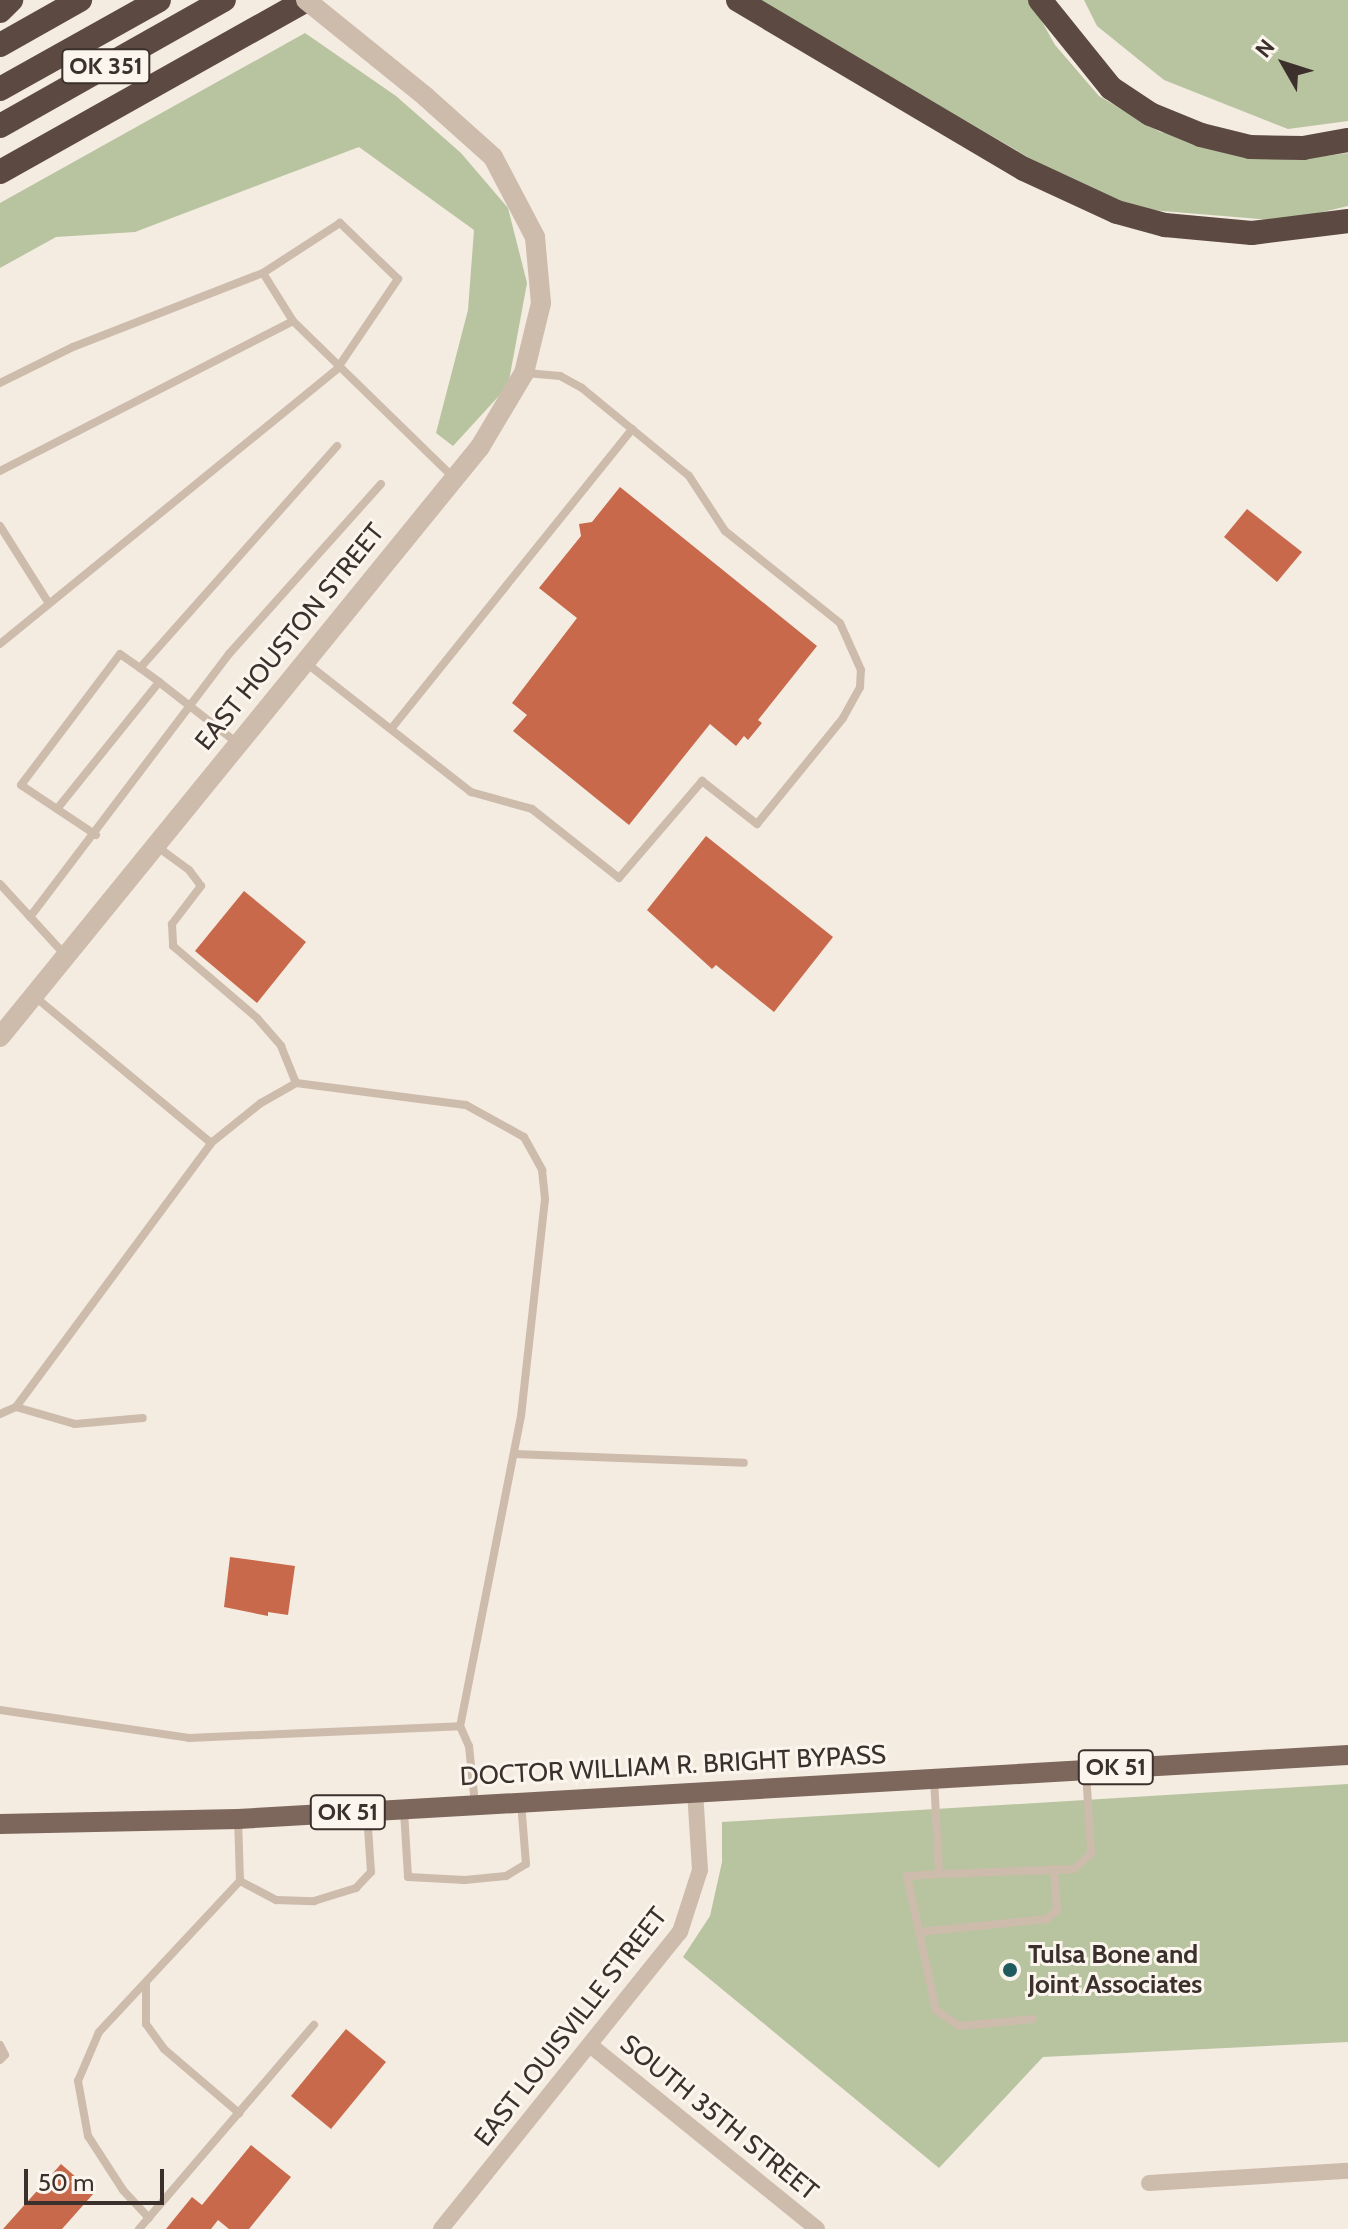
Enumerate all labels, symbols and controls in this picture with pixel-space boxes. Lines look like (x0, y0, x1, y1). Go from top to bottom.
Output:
north arrow (1244, 24, 1324, 104)
text: N (1250, 34, 1280, 63)
road number: OK 351 (60, 46, 152, 86)
street label: EAST HOUSTON STREET (189, 517, 391, 757)
street label: DOCTOR WILLIAM R. BRIGHT BYPASS (459, 1739, 887, 1793)
road number: OK 51 (1076, 1747, 1156, 1787)
road number: OK 51 (308, 1792, 388, 1832)
street label: EAST LOUISVILLE STREET (468, 1901, 674, 2153)
place label: Tulsa Bone and Joint Associates (1028, 1939, 1202, 2000)
marker: Tulsa Bone and Joint Associates (999, 1959, 1021, 1981)
street label: SOUTH 35TH STREET (614, 2029, 824, 2207)
scale bar (28, 2153, 168, 2203)
text: 50 m (38, 2168, 94, 2197)

